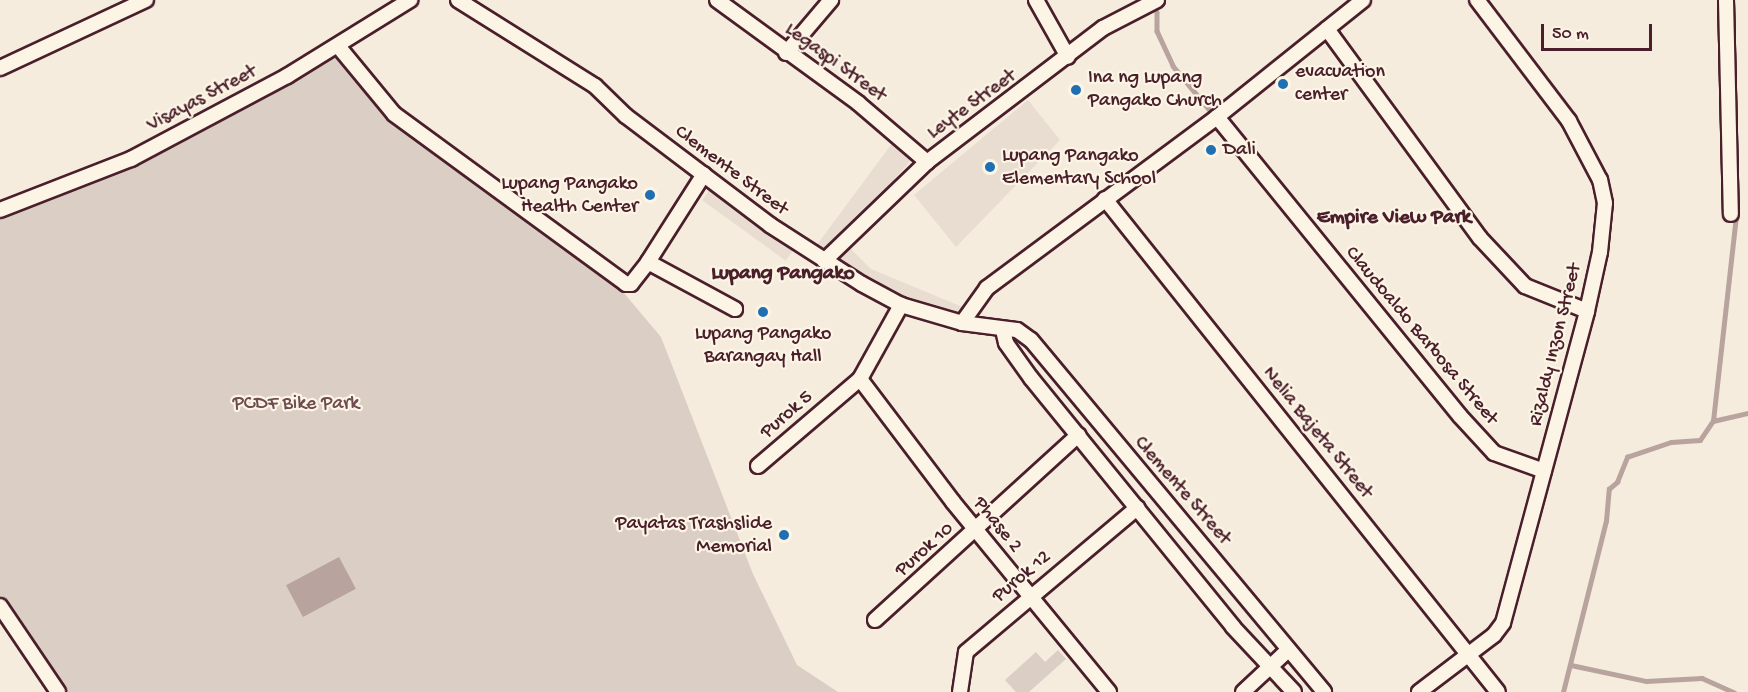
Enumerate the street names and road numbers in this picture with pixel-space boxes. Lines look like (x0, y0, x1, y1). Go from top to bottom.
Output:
street label: Legaspi Street (780, 18, 890, 108)
street label: Visayas Street (143, 60, 261, 138)
street label: Leyte Street (923, 65, 1021, 145)
street label: Clemente Street (669, 120, 793, 222)
street label: Claudoaldo Barbosa Street (1339, 242, 1503, 430)
street label: Rizaldy Inzon Street (1524, 261, 1588, 429)
street label: Nelia Bajeta Street (1256, 362, 1378, 504)
street label: Purok 5 (756, 386, 818, 444)
street label: Clemente Street (1128, 432, 1236, 550)
street label: Phase 2 (967, 492, 1027, 558)
street label: Purok 10 (891, 517, 959, 583)
street label: Purok 12 (988, 545, 1056, 609)

